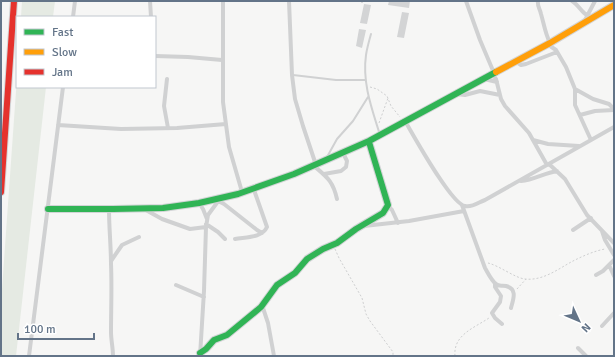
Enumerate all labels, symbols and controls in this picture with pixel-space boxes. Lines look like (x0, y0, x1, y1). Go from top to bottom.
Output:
legend (16, 16, 156, 88)
text: Fast (52, 25, 73, 40)
text: Slow (52, 45, 77, 60)
text: Jam (52, 65, 73, 80)
north arrow (559, 301, 599, 341)
scale bar (18, 315, 94, 341)
text: N (578, 320, 593, 335)
text: 100 m (24, 322, 56, 337)

